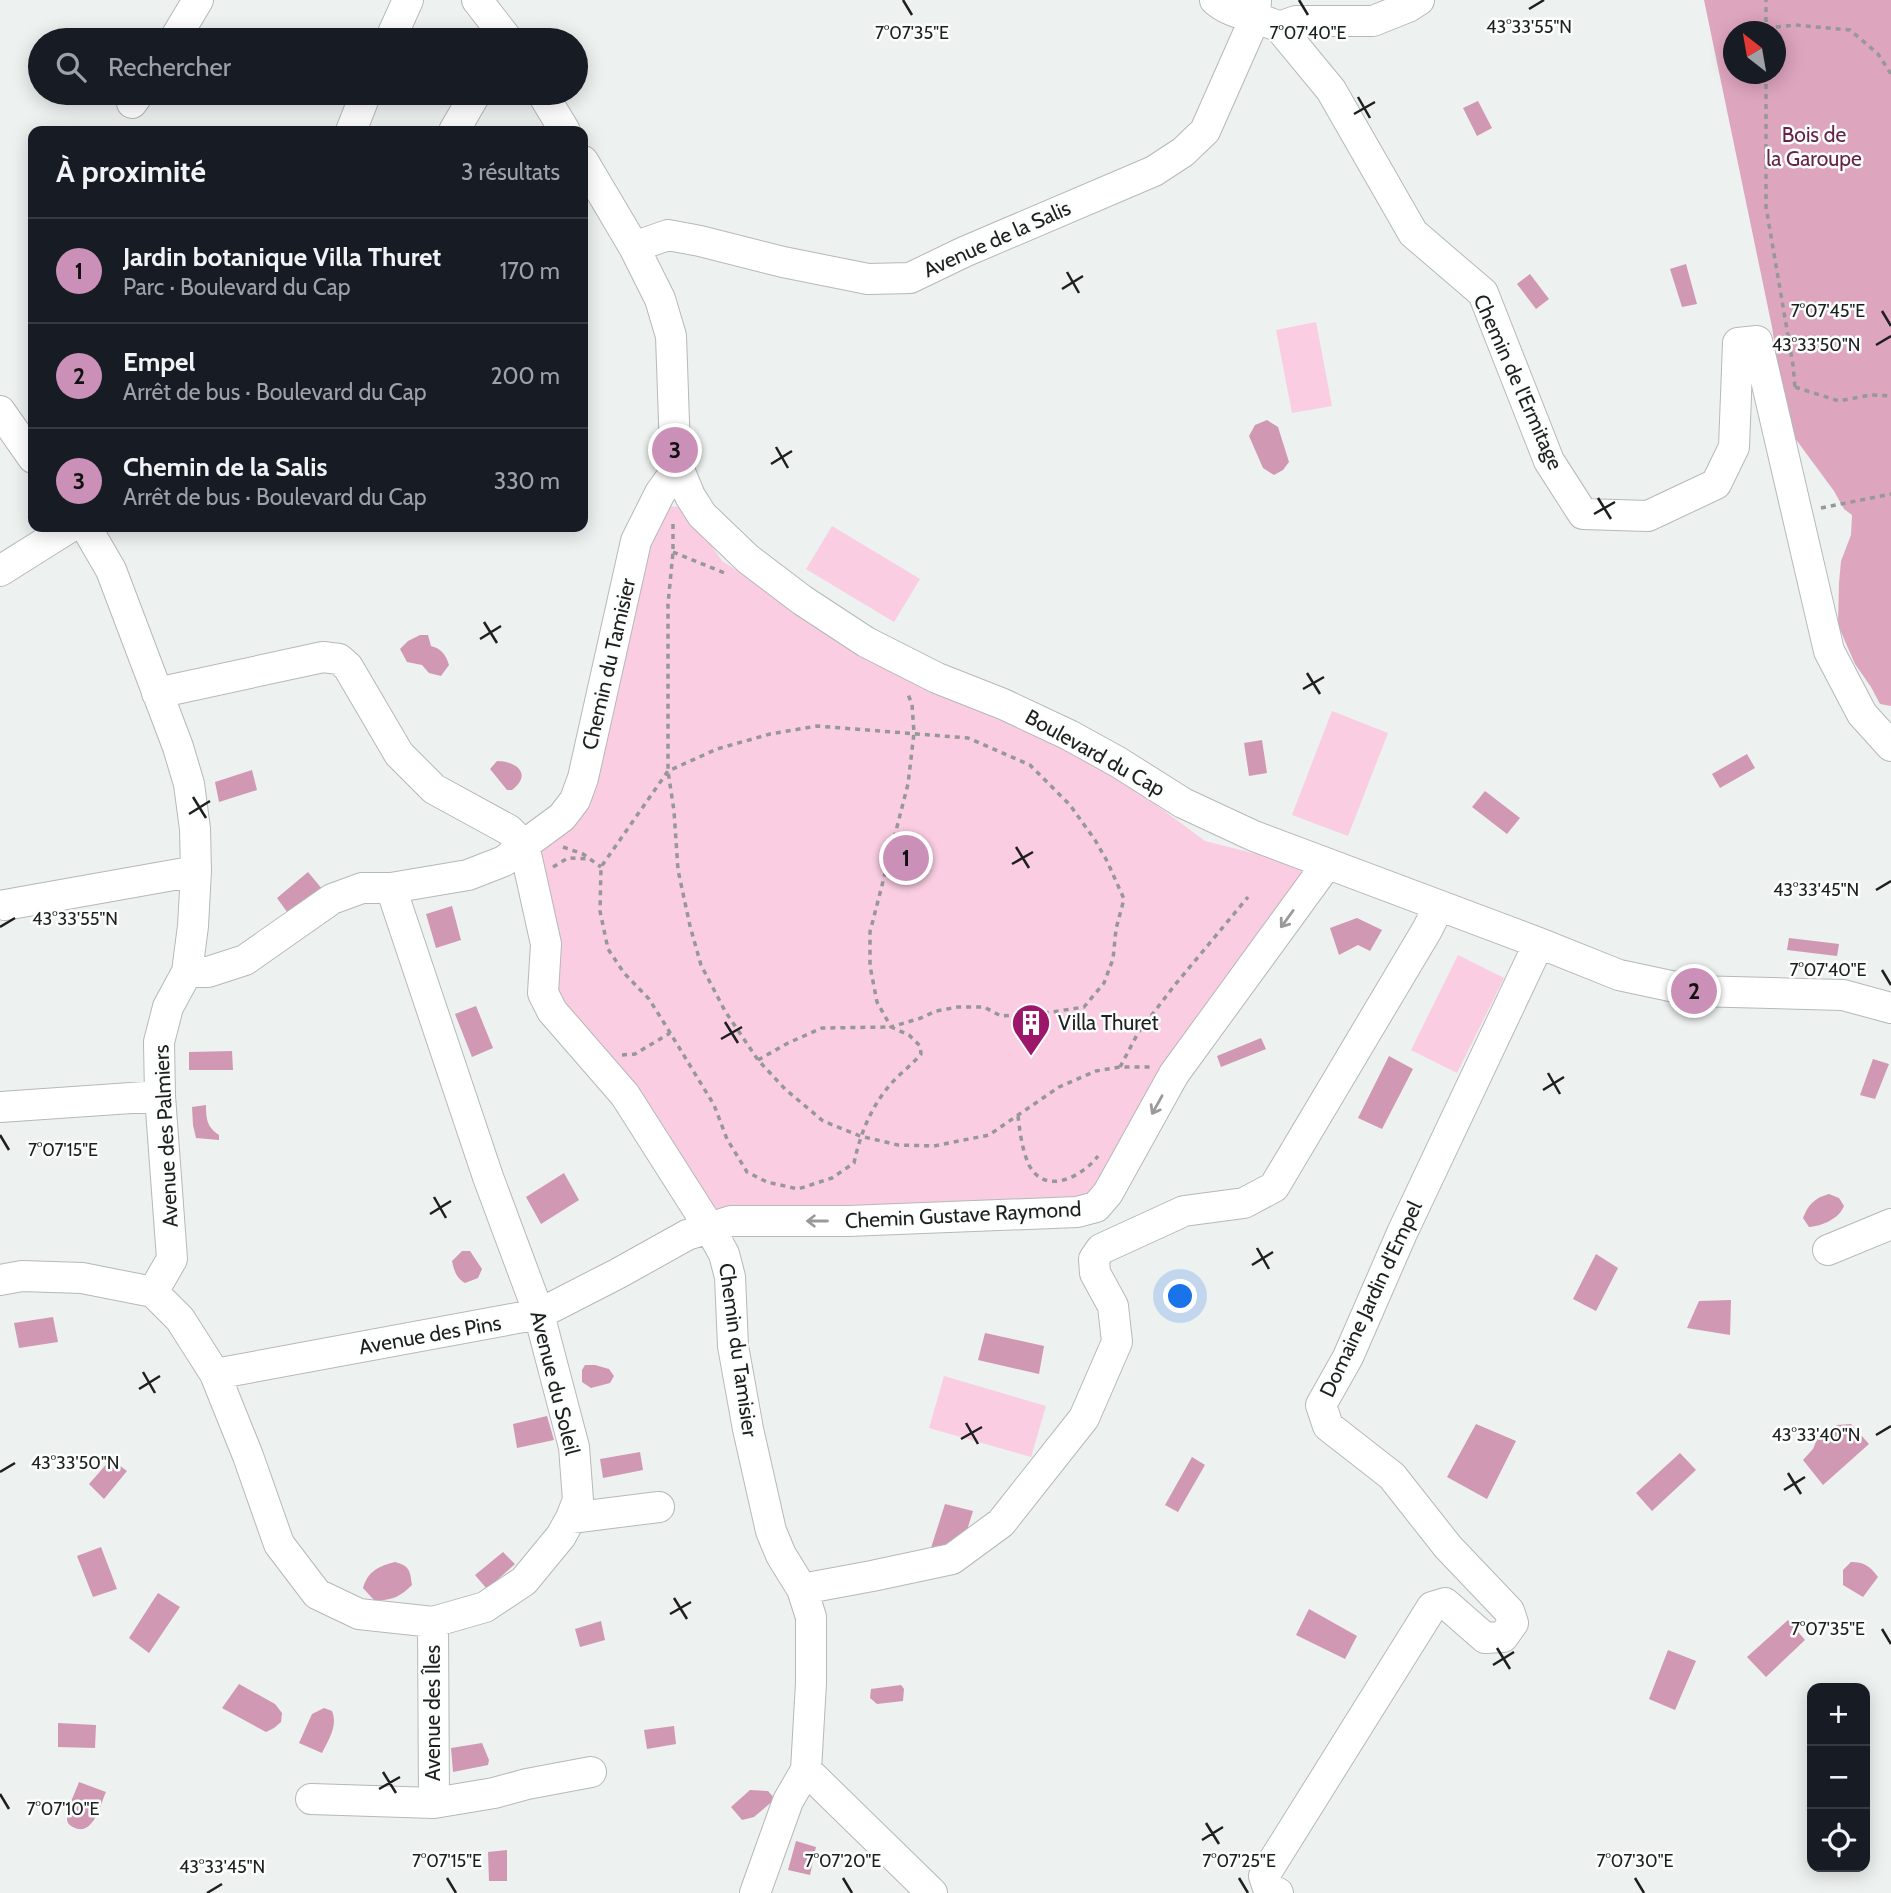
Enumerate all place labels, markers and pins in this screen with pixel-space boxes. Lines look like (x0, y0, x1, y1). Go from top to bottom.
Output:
pin: 3 (652, 424, 698, 476)
pin: 1 (883, 832, 929, 884)
pin: 2 (1671, 965, 1717, 1017)
building icon: Villa Thuret (1010, 1002, 1052, 1057)
place label: Villa Thuret (1058, 1010, 1159, 1035)

